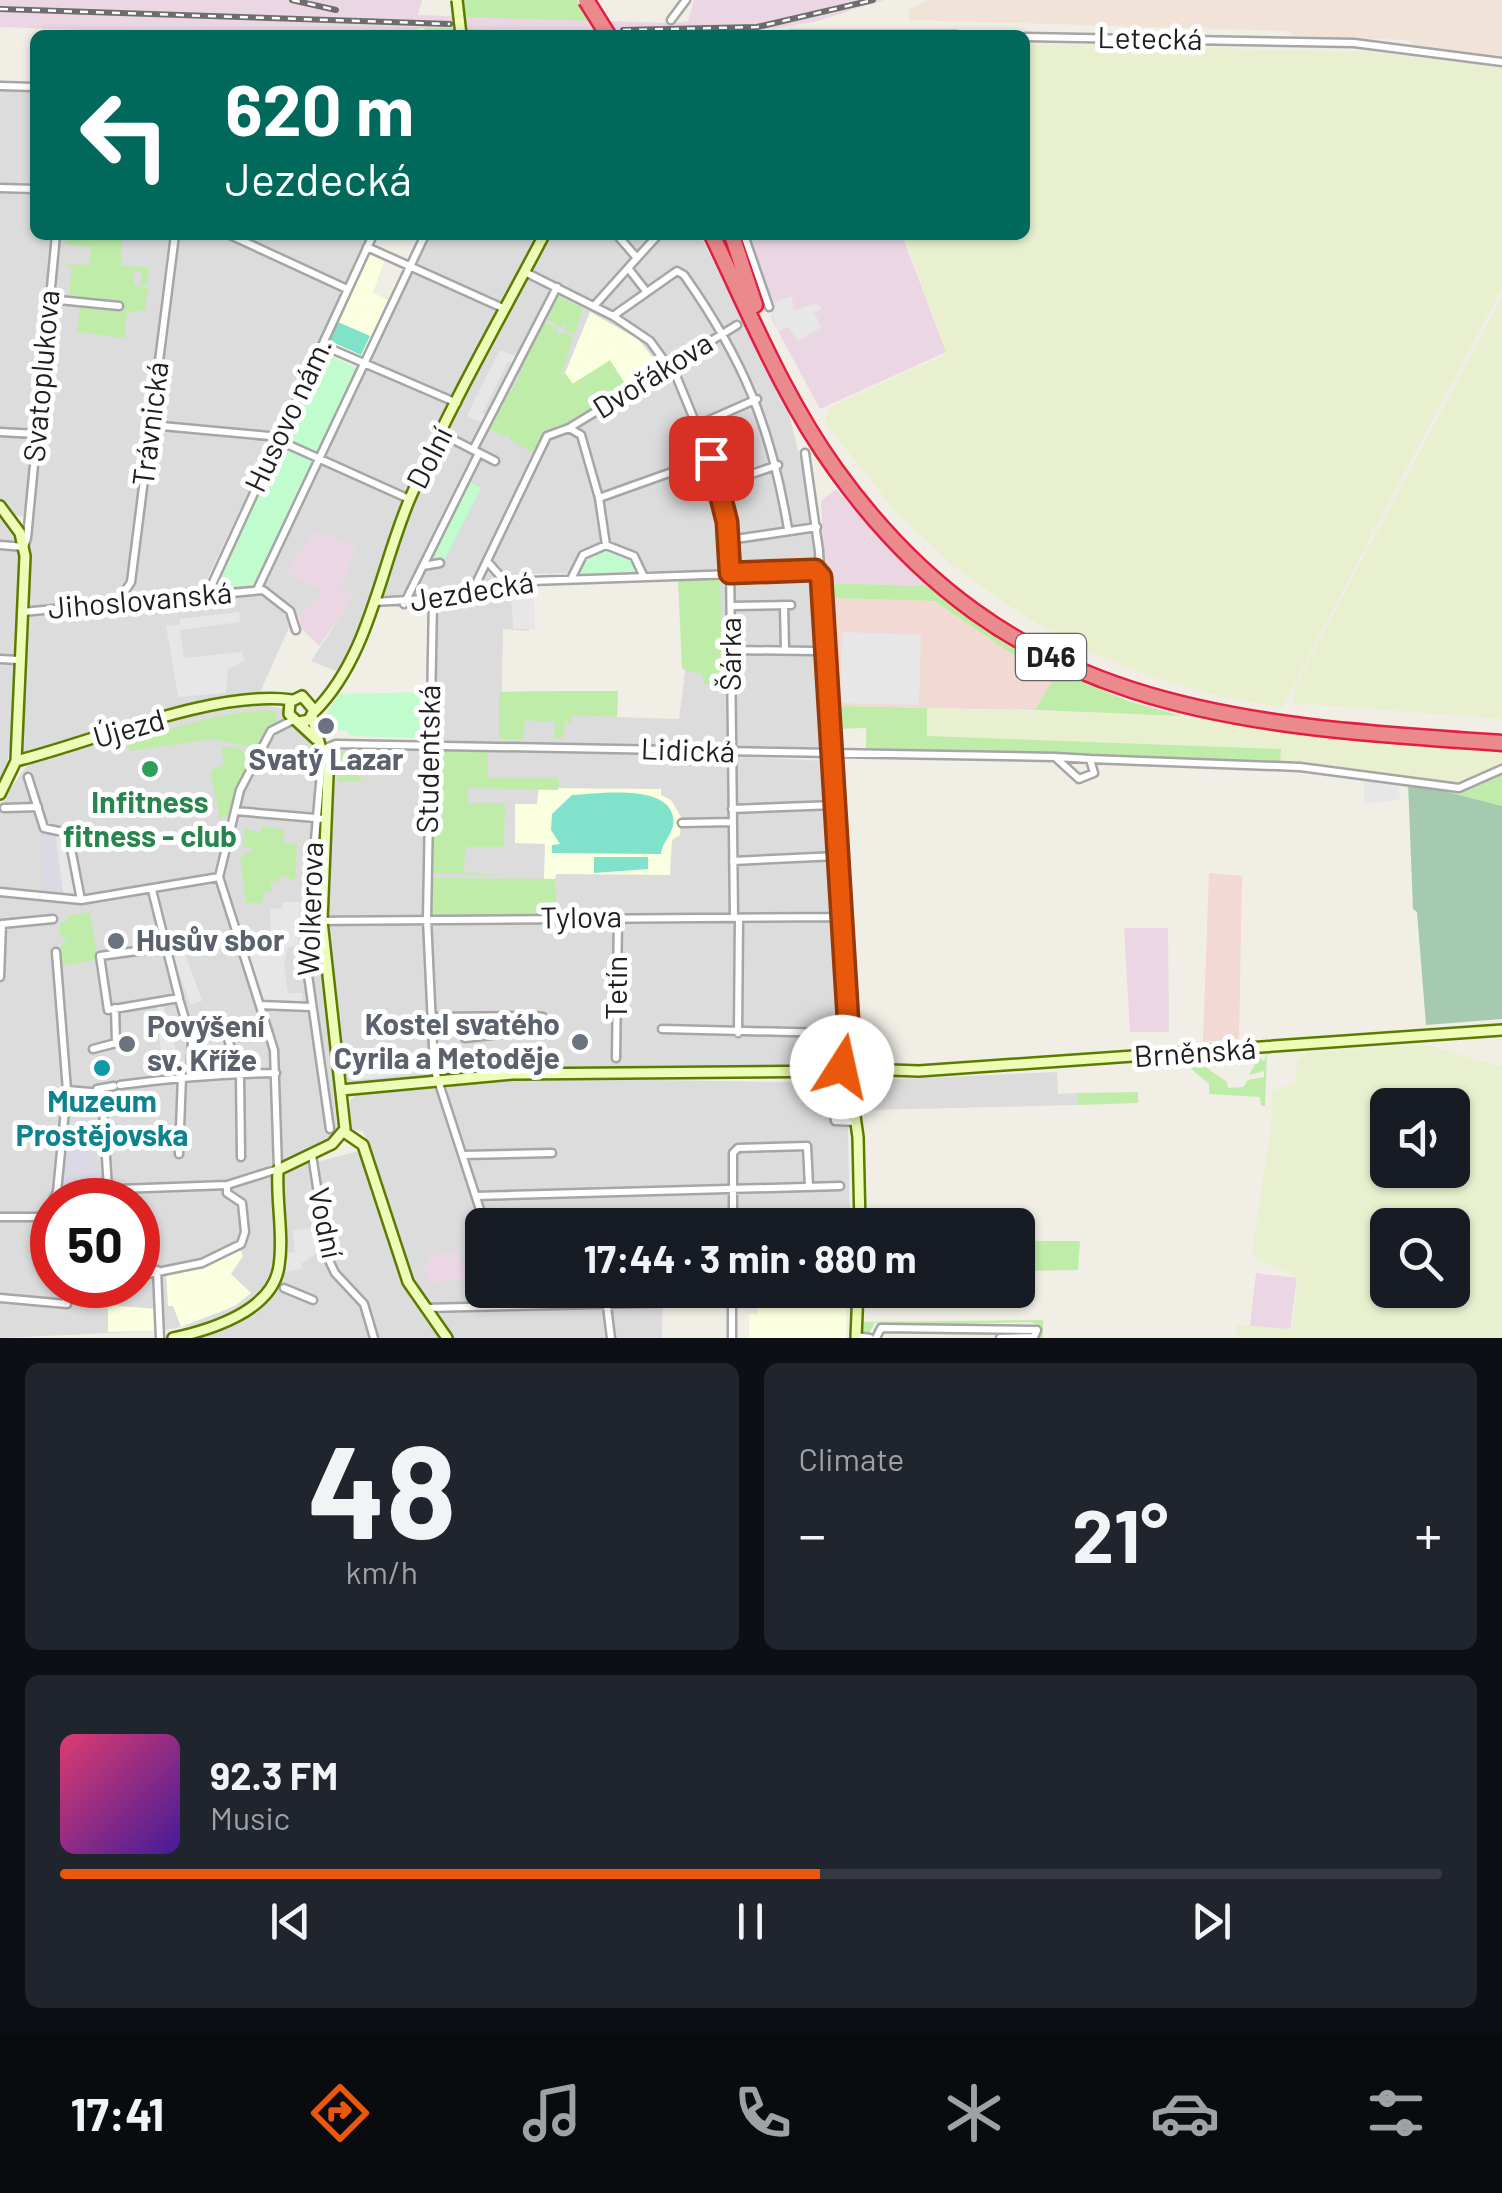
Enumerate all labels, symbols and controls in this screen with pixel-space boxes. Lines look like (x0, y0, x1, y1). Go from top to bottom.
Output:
street label: Letecká (1097, 18, 1203, 56)
text: 620 m (225, 66, 414, 150)
icon: left (60, 70, 190, 200)
text: Jezdecká (225, 151, 412, 205)
street label: Svatoplukova (15, 288, 65, 463)
street label: Dvořákova (586, 324, 718, 425)
street label: Husovo nám. (236, 331, 339, 497)
street label: Trávnická (124, 359, 175, 488)
pin (669, 416, 754, 501)
street label: Dolní (398, 420, 459, 494)
icon: arrive (684, 431, 739, 486)
street label: Jezdecká (407, 562, 536, 618)
street label: Jihoslovanská (46, 573, 233, 625)
street label: Šárka (711, 617, 747, 691)
road number: D46 (1016, 634, 1086, 680)
street label: Studentská (408, 684, 446, 834)
street label: Újezd (89, 700, 168, 754)
marker: Svatý Lazar (315, 715, 337, 737)
street label: Lidická (640, 729, 736, 769)
place label: Svatý Lazar (249, 740, 404, 776)
marker: Infitness fitness - club (139, 758, 161, 780)
place label: Infitness fitness - club (63, 783, 237, 853)
street label: Wolkerova (289, 841, 329, 977)
street label: Tylova (540, 897, 622, 935)
place label: Husův sbor (136, 921, 285, 957)
marker: Husův sbor (105, 930, 127, 952)
street label: Tetín (597, 956, 633, 1020)
place label: Kostel svatého Cyrila a Metoděje (334, 1005, 560, 1075)
place label: Povýšení sv. Kříže (147, 1007, 265, 1077)
position arrow (790, 1015, 894, 1119)
street label: Brněnská (1133, 1029, 1257, 1073)
marker: Kostel svatého Cyrila a Metoděje (569, 1031, 591, 1053)
marker: Povýšení sv. Kříže (116, 1033, 138, 1055)
marker: Muzeum Prostějovska (91, 1057, 113, 1079)
place label: Muzeum Prostějovska (16, 1082, 188, 1152)
map controls (1370, 1088, 1470, 1308)
button: sound (1370, 1088, 1470, 1188)
speed limit sign: 50 (30, 1178, 160, 1308)
street label: Vodní (302, 1184, 352, 1261)
button: search (1370, 1208, 1470, 1308)
text: 17:44 · 3 min · 880 m (584, 1235, 916, 1281)
text: 48 (307, 1409, 456, 1565)
text: Climate (799, 1439, 904, 1477)
text: 21° (1072, 1488, 1168, 1578)
text: − (799, 1500, 826, 1566)
text: + (1414, 1500, 1442, 1566)
text: km/h (346, 1552, 418, 1590)
text: 92.3 FM (210, 1752, 338, 1798)
text: Music (210, 1798, 290, 1836)
icon: previous (263, 1894, 318, 1949)
icon: pause (723, 1894, 778, 1949)
icon: next (1184, 1894, 1239, 1949)
icon: directions (305, 2078, 375, 2148)
icon: music (517, 2078, 587, 2148)
icon: phone (728, 2078, 798, 2148)
icon: climate (939, 2078, 1009, 2148)
icon: car (1150, 2078, 1220, 2148)
icon: filters (1361, 2078, 1431, 2148)
text: 17:41 (71, 2086, 164, 2140)

